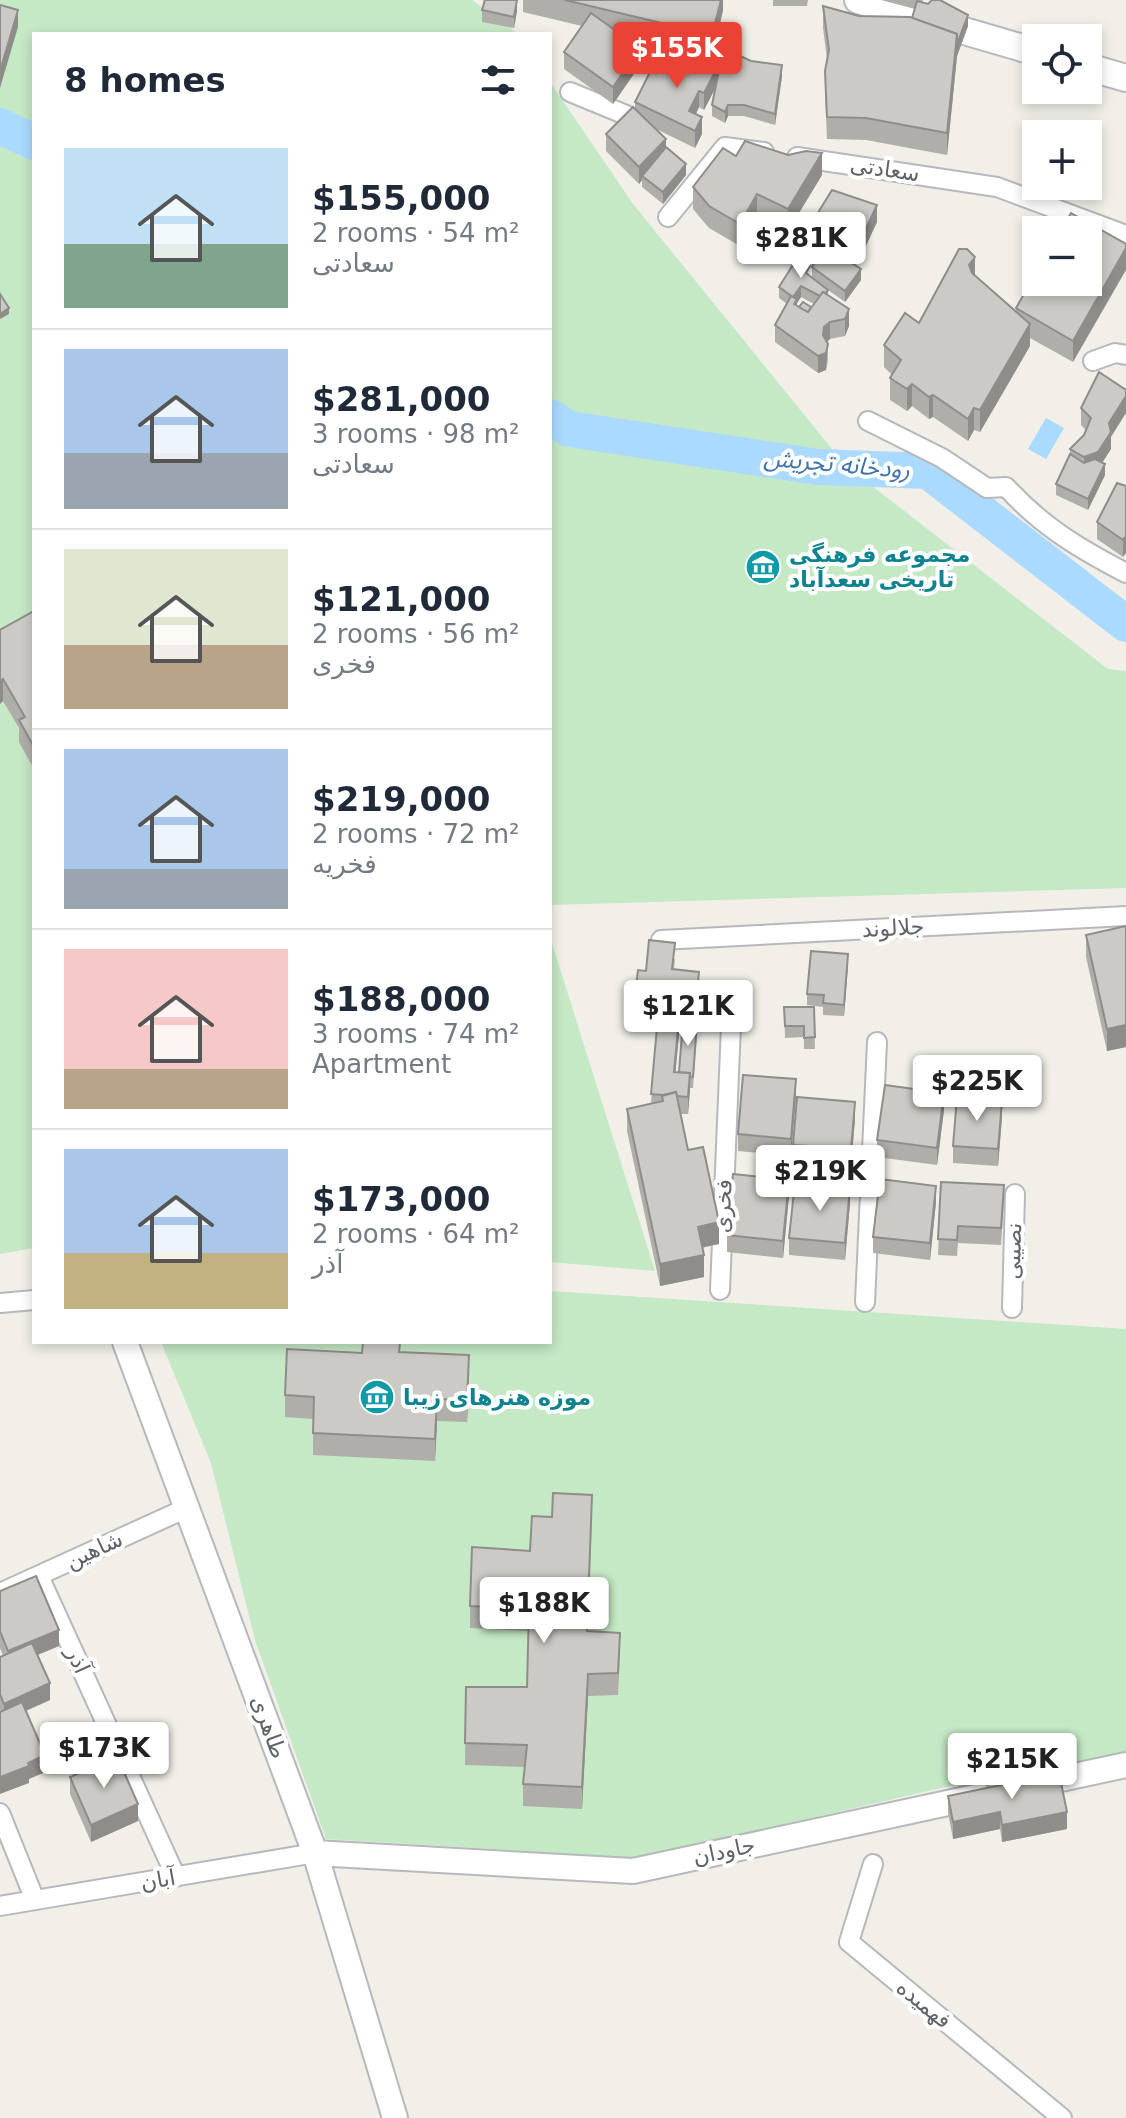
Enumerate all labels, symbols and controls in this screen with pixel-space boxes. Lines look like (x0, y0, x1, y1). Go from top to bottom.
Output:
pin: $155K (621, 22, 733, 90)
map controls (1022, 24, 1102, 296)
button: locate (1022, 24, 1102, 104)
text: $155K (631, 33, 723, 63)
icon: filters (476, 58, 520, 102)
text: 8 homes (64, 60, 226, 100)
button: + (1022, 120, 1102, 200)
street label: سعادتی (849, 152, 921, 186)
text: $155,000 (312, 178, 491, 218)
icon: home (128, 180, 224, 276)
pin: $281K (745, 212, 857, 280)
button: − (1022, 216, 1102, 296)
text: 2 rooms · 54 m² (312, 218, 520, 248)
text: $281K (755, 223, 847, 253)
text: سعادتی (312, 248, 395, 278)
text: $281,000 (312, 379, 491, 419)
icon: home (128, 381, 224, 477)
text: 3 rooms · 98 m² (312, 419, 520, 449)
water label: رودخانه تجریش (763, 444, 911, 484)
text: سعادتی (312, 449, 395, 479)
place label: مجموعه فرهنگی تاریخی سعدآباد (789, 541, 970, 592)
museum icon: مجموعه فرهنگی تاریخی سعدآباد (744, 548, 782, 586)
text: $121,000 (312, 579, 491, 619)
icon: home (128, 581, 224, 677)
text: 2 rooms · 56 m² (312, 619, 520, 649)
text: فخری (312, 649, 376, 679)
text: $219,000 (312, 779, 491, 819)
icon: home (128, 781, 224, 877)
text: 2 rooms · 72 m² (312, 819, 520, 849)
text: فخریه (312, 849, 377, 879)
street label: جلالوند (861, 914, 925, 942)
text: $188,000 (312, 979, 491, 1019)
pin: $121K (632, 980, 744, 1048)
icon: home (128, 981, 224, 1077)
text: $121K (642, 991, 734, 1021)
text: 3 rooms · 74 m² (312, 1019, 520, 1049)
text: Apartment (312, 1049, 451, 1079)
pin: $225K (921, 1055, 1033, 1123)
text: $225K (931, 1066, 1023, 1096)
pin: $219K (764, 1145, 876, 1213)
text: $219K (774, 1156, 866, 1186)
street label: فخری (709, 1178, 737, 1234)
text: $173,000 (312, 1179, 491, 1219)
icon: home (128, 1181, 224, 1277)
text: 2 rooms · 64 m² (312, 1219, 520, 1249)
street label: نصیبی (1000, 1222, 1026, 1280)
text: آذر (312, 1249, 343, 1279)
museum icon: موزه هنرهای زیبا (358, 1378, 396, 1416)
place label: موزه هنرهای زیبا (403, 1385, 591, 1411)
street label: شاهین (61, 1526, 127, 1574)
pin: $188K (488, 1577, 600, 1645)
text: $188K (498, 1588, 590, 1618)
street label: آذر (61, 1641, 96, 1678)
street label: طاهری (246, 1692, 292, 1762)
pin: $173K (48, 1722, 160, 1790)
text: $173K (58, 1733, 150, 1763)
pin: $215K (956, 1733, 1068, 1801)
text: $215K (966, 1744, 1058, 1774)
street label: جاودان (691, 1832, 757, 1870)
street label: آبان (138, 1864, 178, 1895)
street label: فهمیده (892, 1974, 956, 2034)

